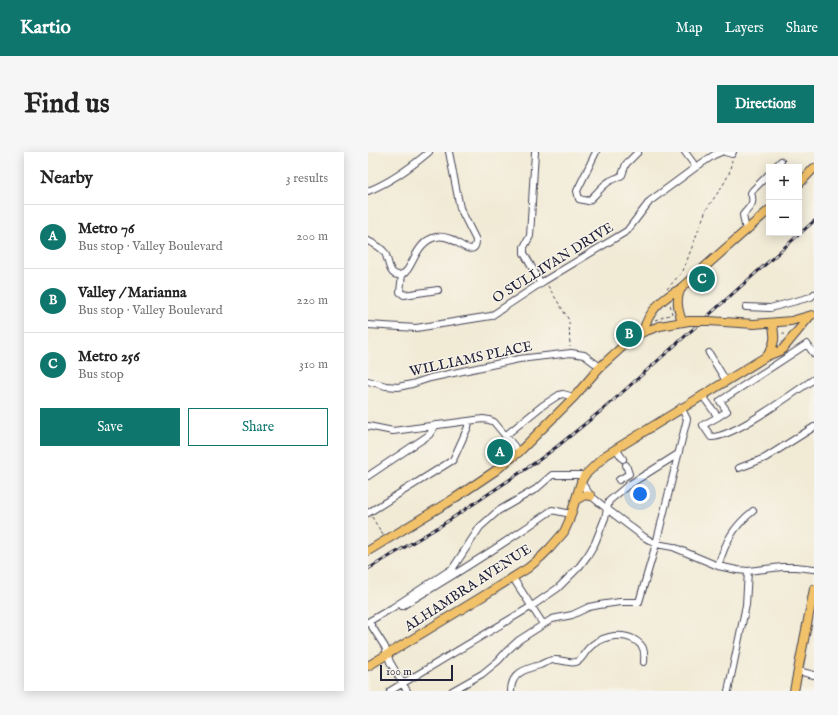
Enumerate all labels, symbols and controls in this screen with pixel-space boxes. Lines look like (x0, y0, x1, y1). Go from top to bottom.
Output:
text: Kartio (20, 16, 71, 40)
text: Map (676, 19, 703, 37)
text: Layers (725, 19, 764, 37)
text: Share (786, 19, 818, 37)
button: Directions (717, 85, 814, 123)
text: Find us (24, 87, 110, 122)
map controls (766, 164, 802, 236)
button: + (766, 164, 802, 200)
text: Nearby (40, 168, 93, 189)
text: 3 results (286, 170, 328, 187)
button: − (766, 200, 802, 236)
street label: O SULLIVAN DRIVE (489, 218, 617, 308)
text: Metro 76 (78, 219, 134, 238)
text: A (49, 228, 57, 245)
text: 200 m (296, 228, 328, 245)
text: Bus stop · Valley Boulevard (78, 238, 223, 255)
pin: C (689, 264, 715, 294)
text: Valley / Marianna (78, 283, 186, 302)
text: B (49, 292, 57, 309)
text: 220 m (297, 292, 328, 309)
text: Bus stop · Valley Boulevard (78, 302, 223, 319)
pin: B (616, 319, 642, 349)
street label: WILLIAMS PLACE (408, 337, 534, 381)
text: Metro 256 (78, 347, 140, 366)
text: C (48, 356, 58, 373)
text: 310 m (299, 356, 328, 373)
text: Bus stop (78, 366, 124, 383)
button: Save (40, 408, 180, 446)
button: Share (188, 408, 328, 446)
pin: A (487, 437, 513, 467)
your location (630, 484, 650, 504)
street label: ALHAMBRA AVENUE (400, 540, 535, 636)
scale bar (380, 663, 453, 682)
text: 100 m (386, 665, 412, 679)

